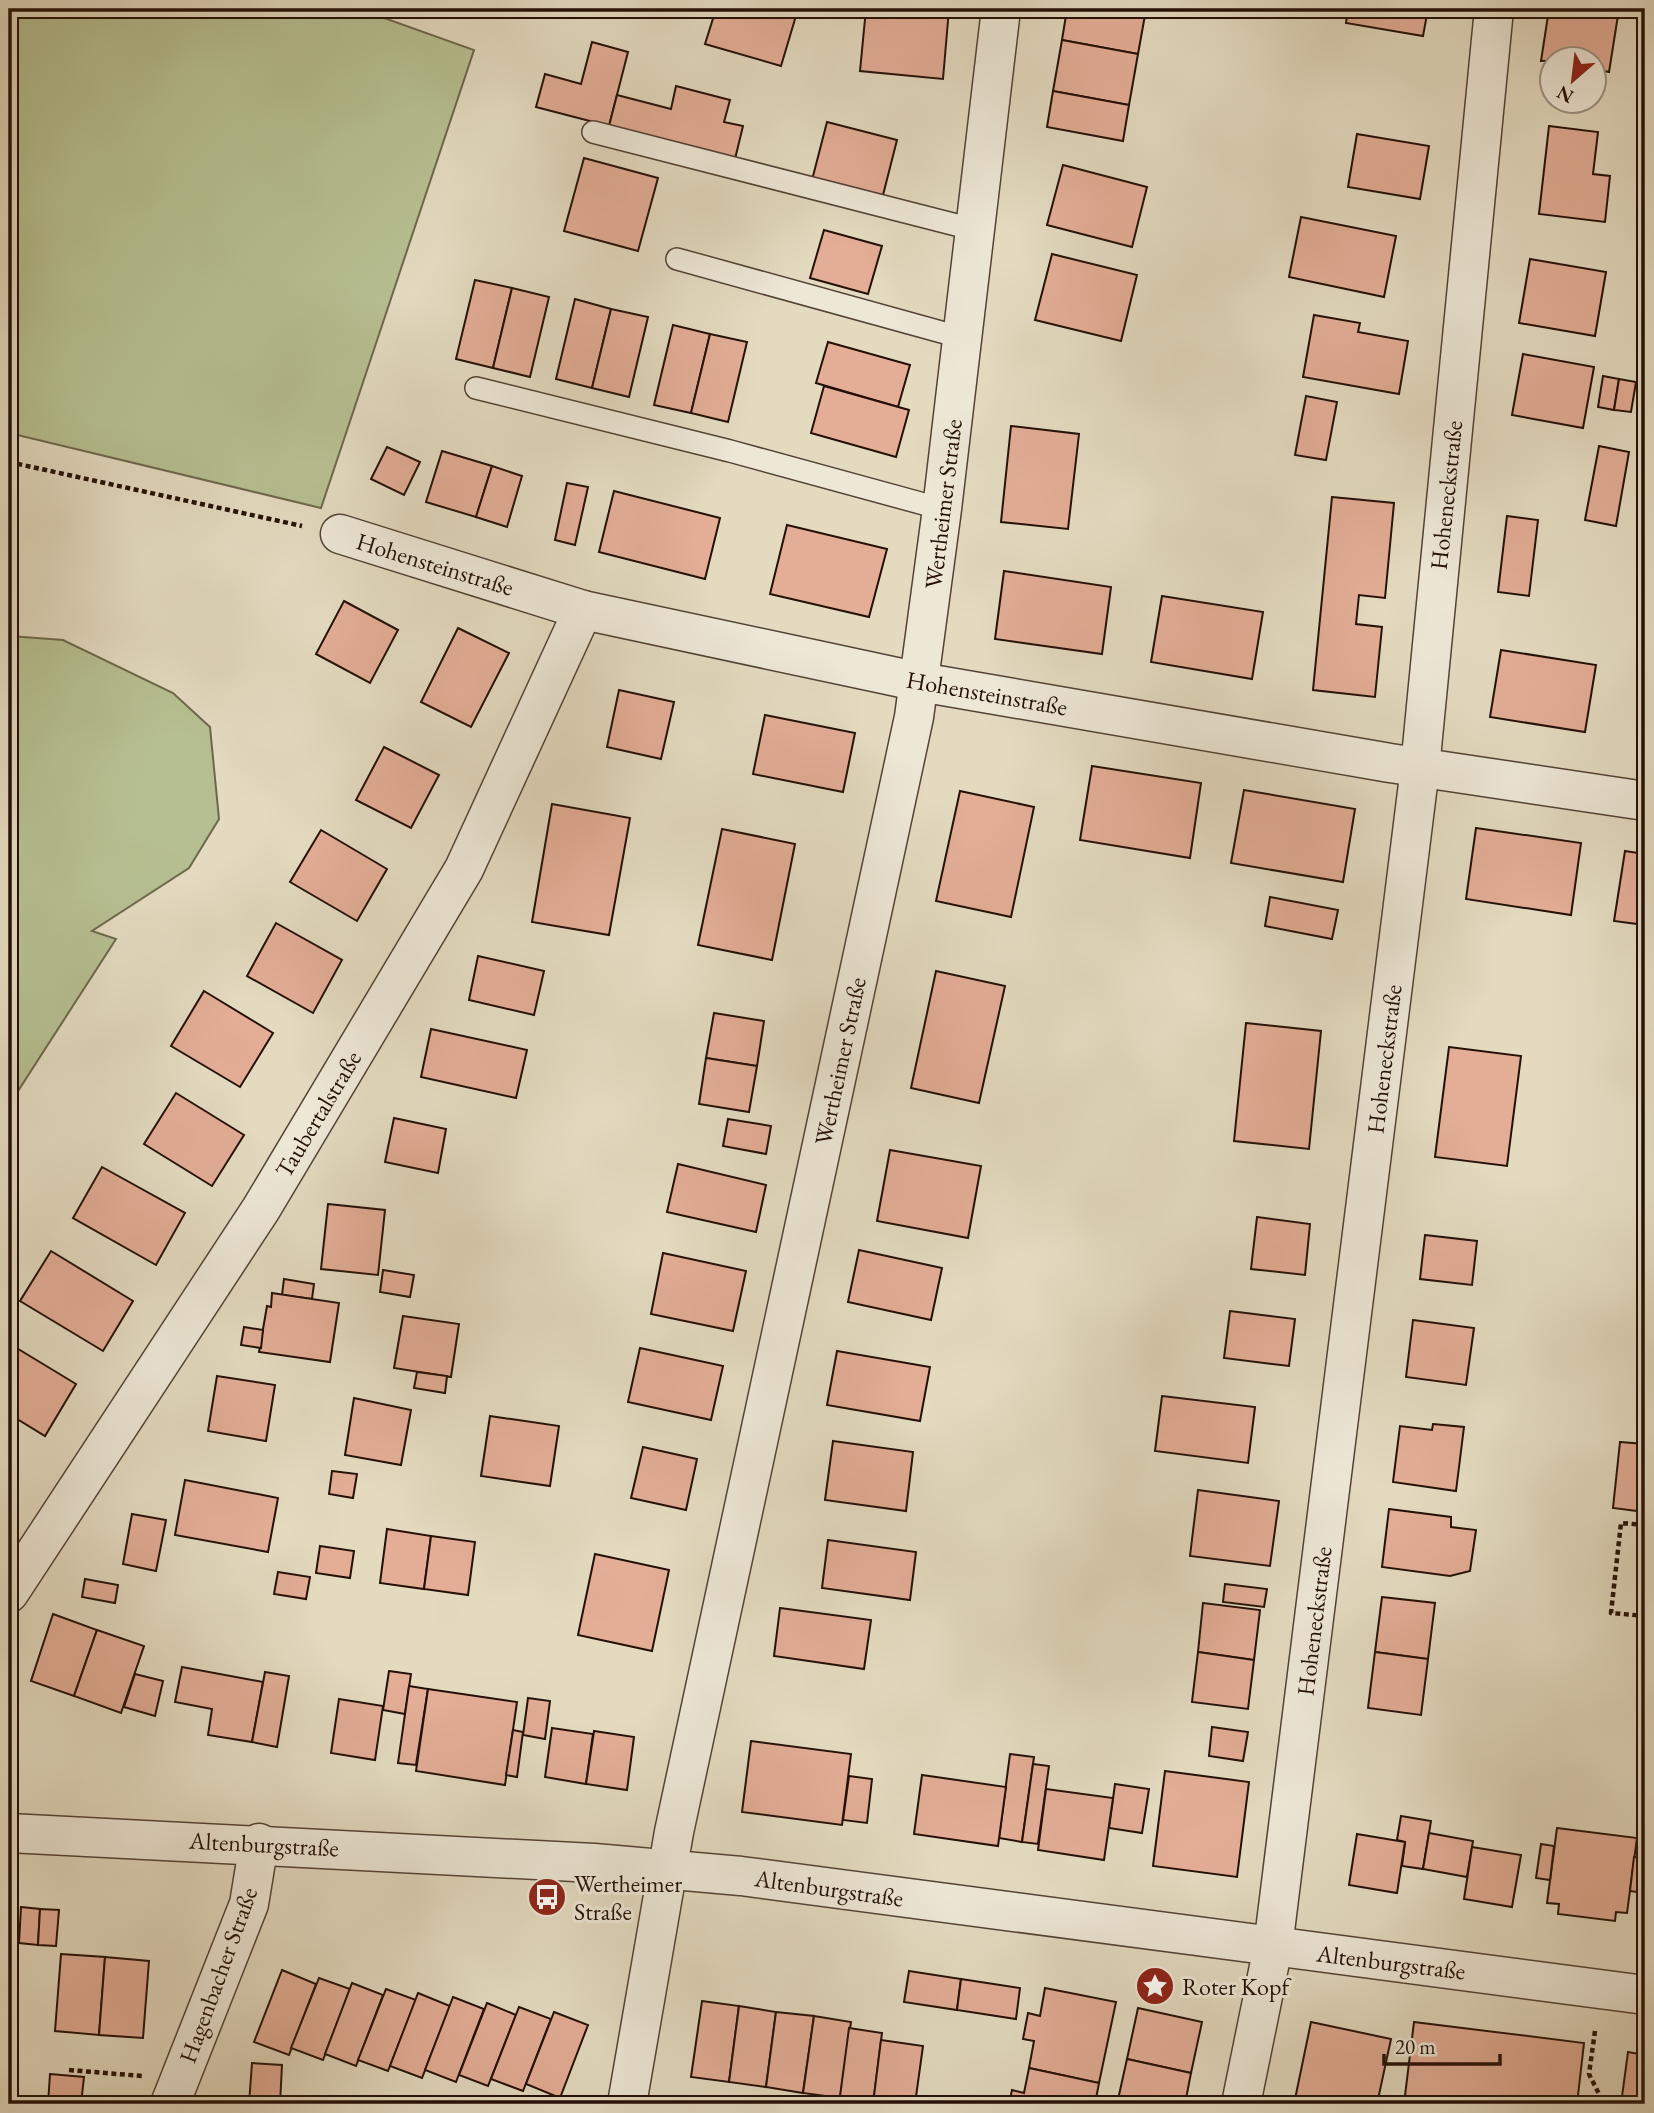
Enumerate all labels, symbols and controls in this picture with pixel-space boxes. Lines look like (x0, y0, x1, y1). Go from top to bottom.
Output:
north arrow (1538, 46, 1608, 116)
text: N (1552, 80, 1578, 109)
street label: Wertheimer Straße (917, 417, 969, 591)
street label: Hoheneckstraße (1423, 419, 1469, 571)
street label: Hohensteinstraße (353, 525, 517, 603)
street label: Hohensteinstraße (904, 664, 1070, 722)
street label: Wertheimer Straße (807, 974, 873, 1148)
street label: Hoheneckstraße (1359, 983, 1409, 1135)
street label: Taubertalstraße (268, 1045, 368, 1183)
street label: Hoheneckstraße (1289, 1545, 1339, 1697)
street label: Altenburgstraße (187, 1825, 340, 1863)
street label: Altenburgstraße (752, 1862, 905, 1914)
place label: Wertheimer Straße (574, 1868, 682, 1927)
bus stop icon: Wertheimer Straße (526, 1876, 568, 1918)
street label: Hagenbacher Straße (172, 1883, 264, 2067)
street label: Altenburgstraße (1314, 1937, 1467, 1987)
place icon: Roter Kopf (1134, 1965, 1176, 2007)
place label: Roter Kopf (1182, 1971, 1292, 2002)
scale bar (1384, 2022, 1500, 2066)
text: 20 m (1395, 2033, 1436, 2060)

